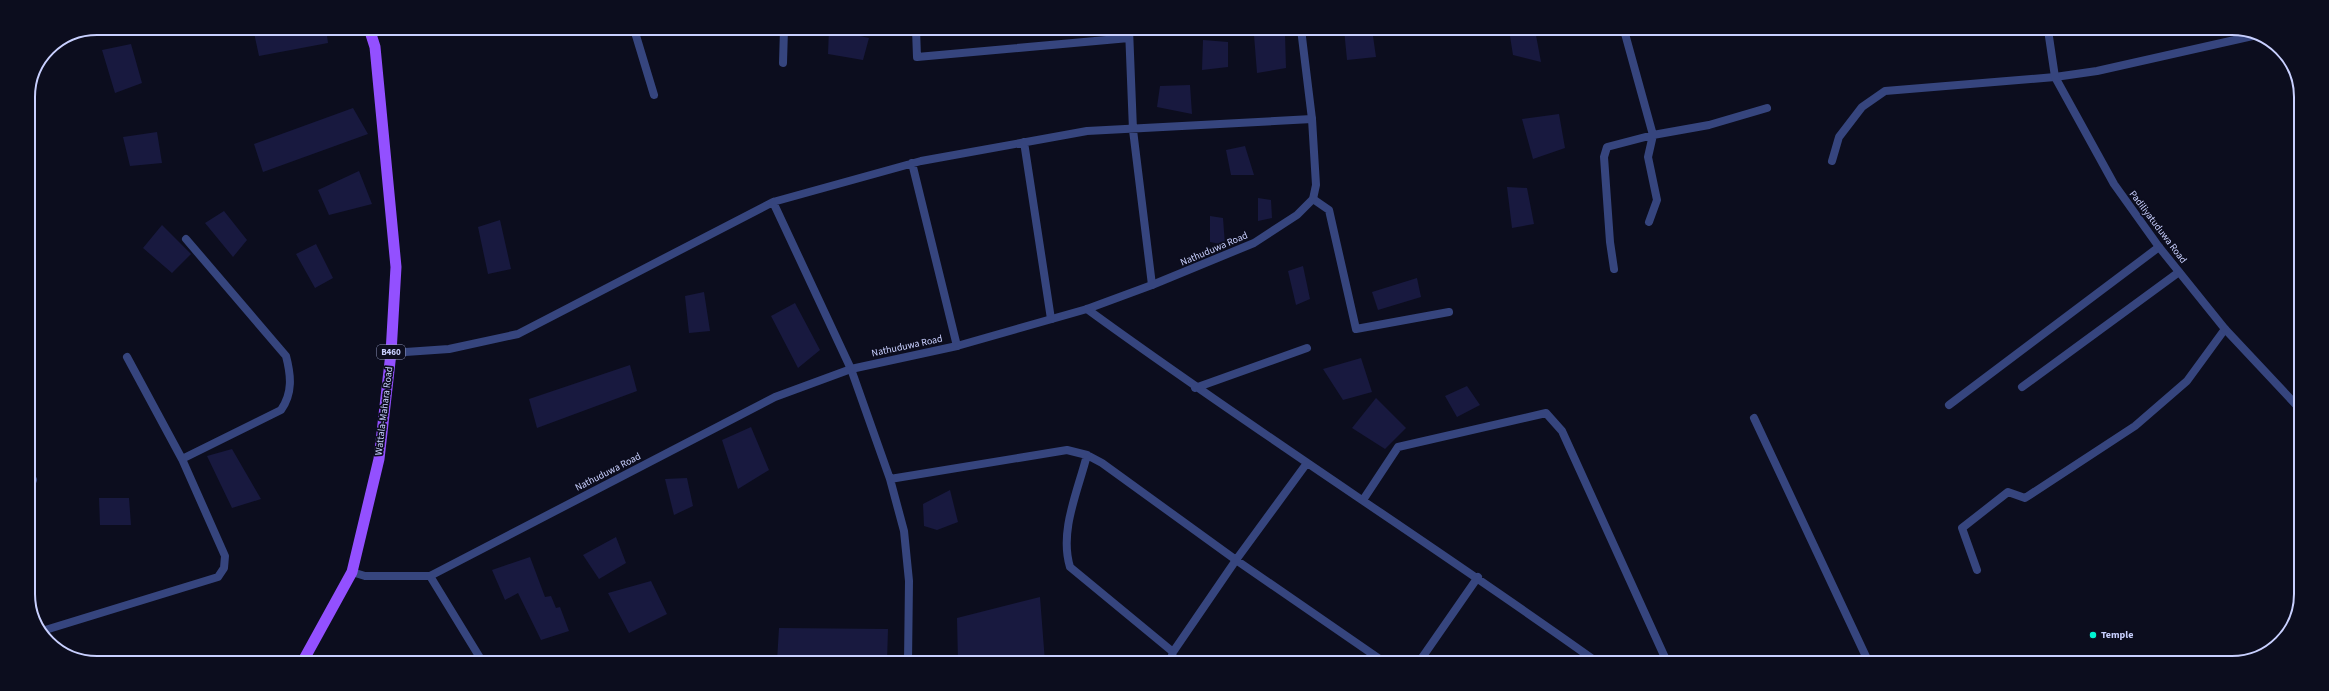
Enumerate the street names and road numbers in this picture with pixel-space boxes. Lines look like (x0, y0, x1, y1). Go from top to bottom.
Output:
street label: Padiliyatuduwa Road (2126, 188, 2190, 266)
street label: Nathuduwa Road (1178, 228, 1250, 270)
street label: Nathuduwa Road (870, 332, 944, 360)
road number: B460 (377, 345, 405, 359)
street label: Wattala-Mahara Road (372, 366, 396, 456)
street label: Nathuduwa Road (573, 449, 643, 495)

